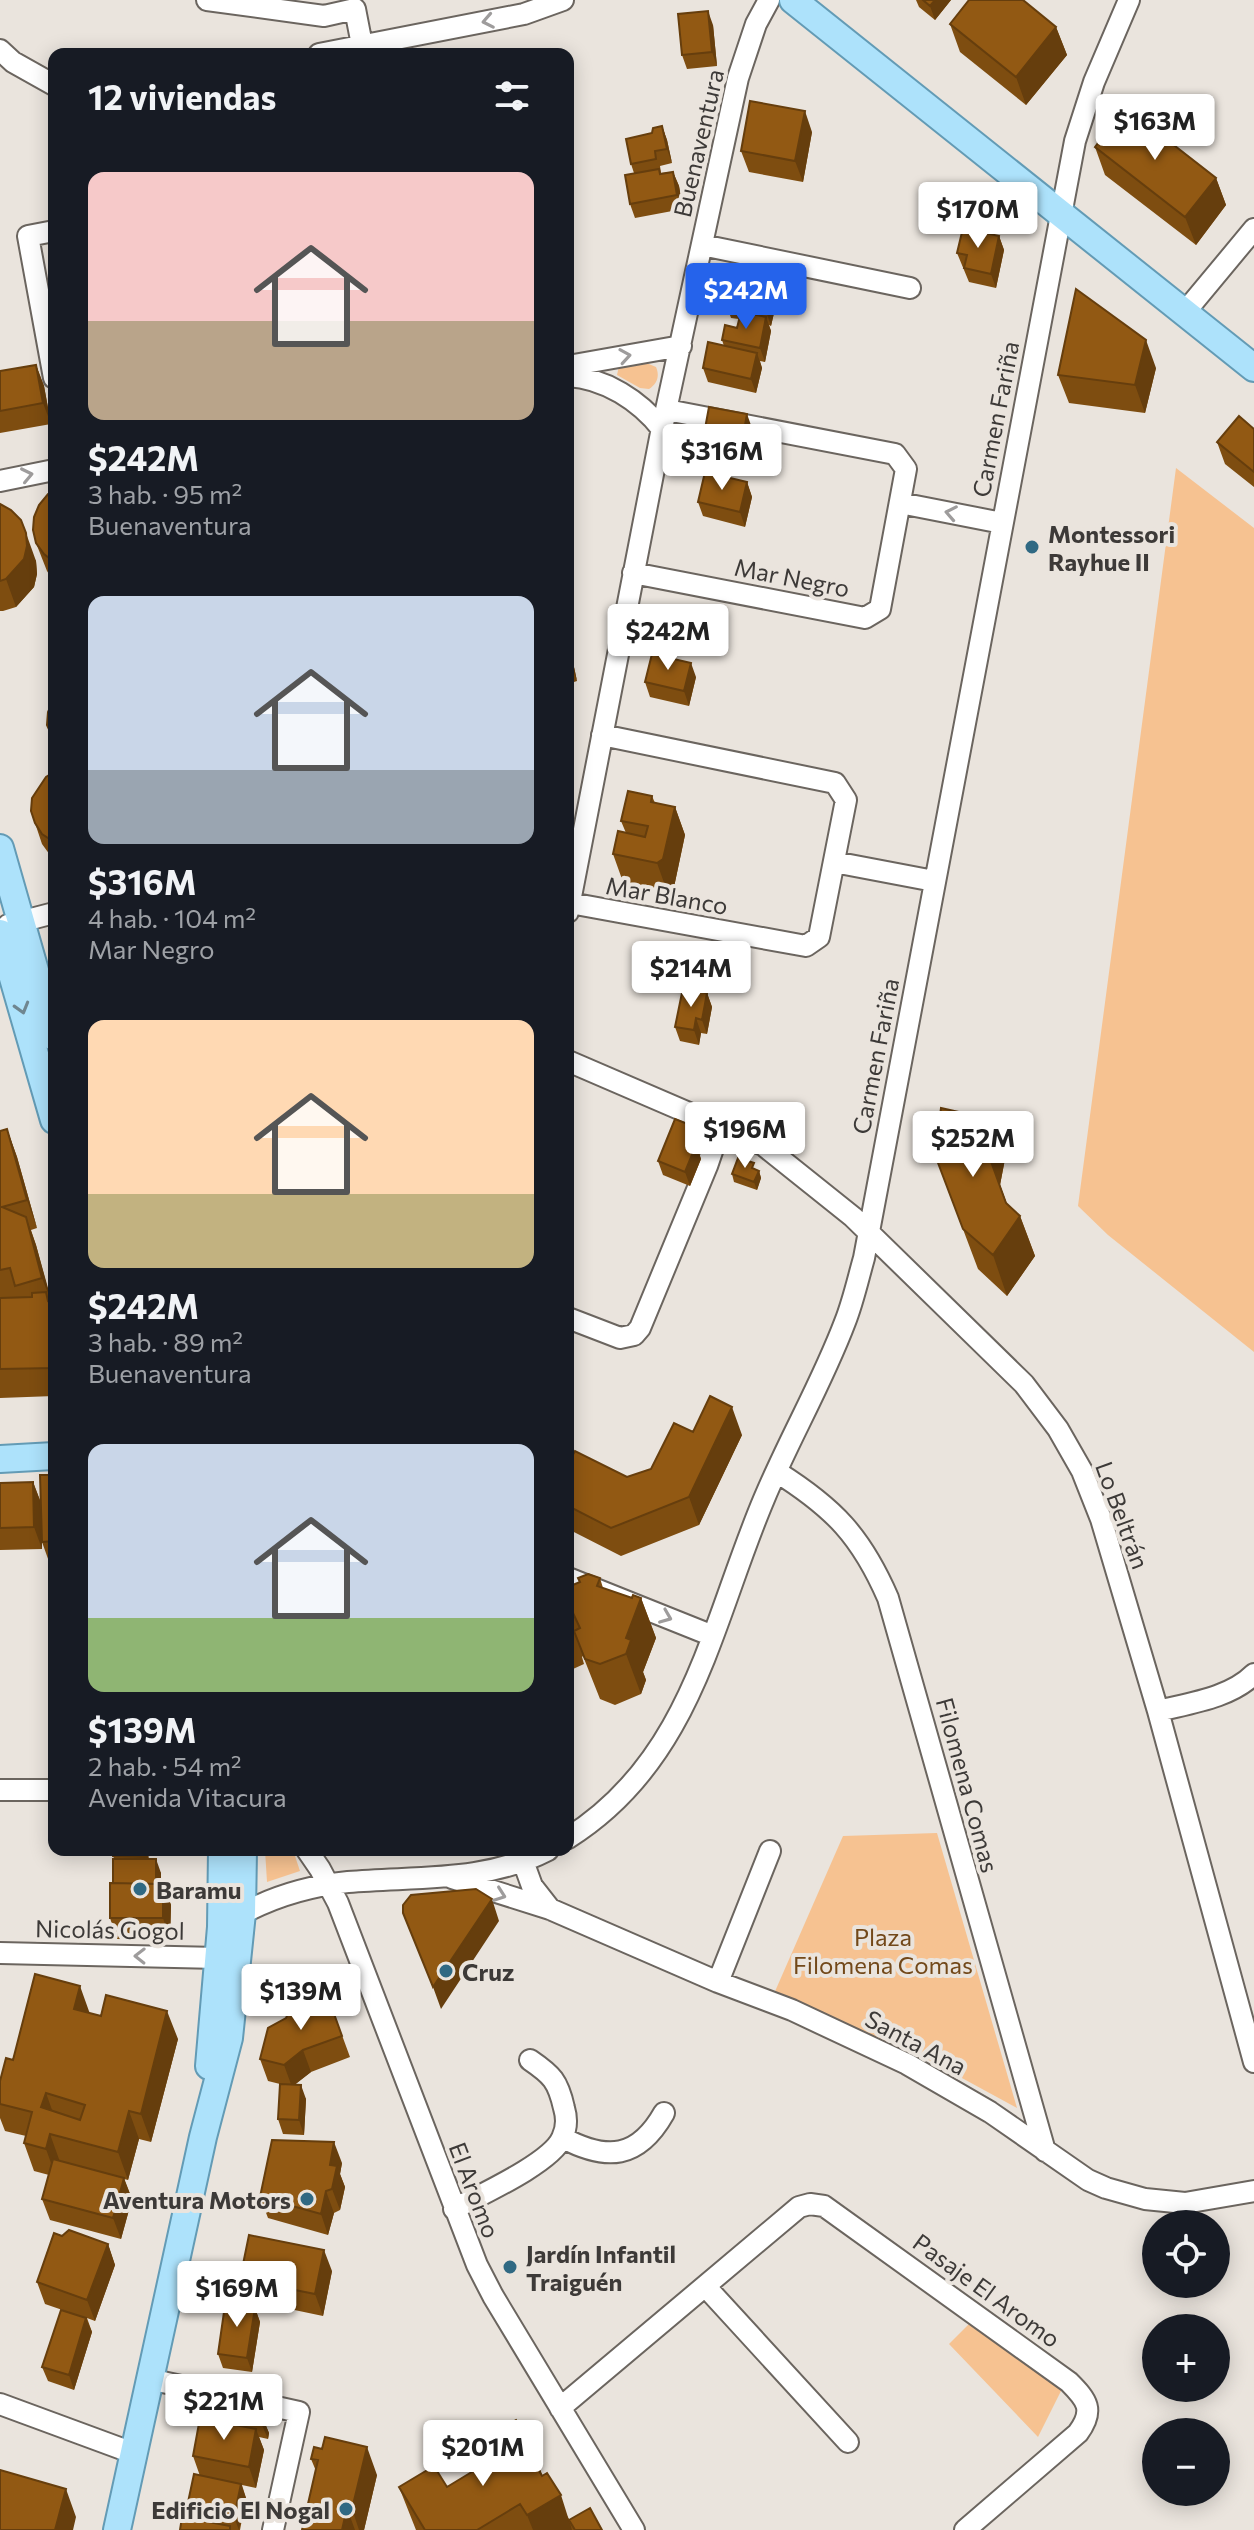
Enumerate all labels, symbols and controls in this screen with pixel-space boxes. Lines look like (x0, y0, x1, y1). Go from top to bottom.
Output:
one-way arrow (482, 12, 495, 29)
street label: Buenaventura (667, 66, 729, 220)
icon: filters (490, 74, 534, 118)
text: 12 viviendas (88, 75, 276, 117)
pin: $163M (1099, 94, 1211, 162)
text: $163M (1114, 104, 1196, 135)
pin: $170M (922, 182, 1034, 250)
text: $170M (936, 192, 1020, 223)
icon: home (239, 224, 383, 368)
pin: $242M (690, 263, 802, 331)
text: $242M (704, 273, 788, 304)
street label: Carmen Fariña (966, 338, 1024, 500)
one-way arrow (618, 349, 632, 366)
pin: $316M (666, 424, 778, 492)
text: $316M (681, 434, 763, 465)
text: $242M (88, 436, 199, 478)
one-way arrow (20, 467, 33, 484)
text: 3 hab. · 95 m² (88, 478, 242, 509)
one-way arrow (945, 505, 958, 522)
text: Buenaventura (88, 509, 252, 540)
place label: Montessori Rayhue II (1048, 519, 1175, 576)
marker: Montessori Rayhue II (1023, 538, 1041, 556)
street label: Mar Negro (732, 552, 852, 602)
pin: $242M (612, 604, 724, 672)
text: $242M (626, 614, 710, 645)
icon: home (239, 648, 383, 792)
text: $316M (88, 860, 196, 902)
street label: Mar Blanco (604, 870, 730, 920)
text: 4 hab. · 104 m² (88, 902, 256, 933)
text: Mar Negro (88, 933, 214, 964)
pin: $214M (635, 941, 747, 1009)
text: $214M (650, 951, 732, 982)
street label: Carmen Fariña (846, 975, 904, 1137)
one-way arrow (13, 1001, 29, 1015)
icon: home (239, 1072, 383, 1216)
pin: $196M (689, 1102, 801, 1170)
pin: $252M (917, 1111, 1029, 1179)
text: $196M (703, 1112, 787, 1143)
text: $252M (931, 1121, 1015, 1152)
text: $242M (88, 1284, 199, 1326)
text: 3 hab. · 89 m² (88, 1326, 243, 1357)
text: Buenaventura (88, 1357, 252, 1388)
street label: Lo Beltrán (1090, 1457, 1156, 1573)
icon: home (239, 1496, 383, 1640)
one-way arrow (658, 1608, 672, 1624)
street label: Filomena Comas (931, 1694, 1005, 1876)
text: $139M (88, 1708, 196, 1750)
text: 2 hab. · 54 m² (88, 1750, 242, 1781)
text: Avenida Vitacura (88, 1781, 287, 1812)
place label: Baramu (156, 1875, 241, 1904)
marker: Baramu (131, 1880, 149, 1898)
one-way arrow (492, 1885, 506, 1902)
street label: Nicolás Gogol (35, 1913, 185, 1945)
park label: Plaza Filomena Comas (793, 1922, 973, 1979)
one-way arrow (133, 1947, 146, 1965)
place label: Cruz (462, 1957, 514, 1986)
marker: Cruz (437, 1962, 455, 1980)
pin: $139M (245, 1964, 357, 2032)
text: $139M (260, 1974, 342, 2005)
street label: Santa Ana (861, 2003, 971, 2081)
street label: El Aromo (443, 2138, 507, 2242)
place label: Aventura Motors (103, 2185, 291, 2214)
marker: Aventura Motors (298, 2190, 316, 2208)
map controls (1142, 2210, 1230, 2506)
button: locate (1142, 2210, 1230, 2298)
street label: Pasaje El Aromo (908, 2227, 1066, 2353)
place label: Jardín Infantil Traiguén (526, 2239, 676, 2296)
marker: Jardín Infantil Traiguén (501, 2258, 519, 2276)
pin: $169M (181, 2261, 293, 2329)
text: $169M (195, 2271, 279, 2302)
button: + (1142, 2314, 1230, 2402)
pin: $221M (168, 2374, 280, 2442)
text: $221M (183, 2384, 265, 2415)
button: − (1142, 2418, 1230, 2506)
pin: $201M (427, 2420, 539, 2488)
text: $201M (441, 2430, 525, 2461)
place label: Edificio El Nogal (151, 2495, 330, 2524)
marker: Edificio El Nogal (337, 2500, 355, 2518)

